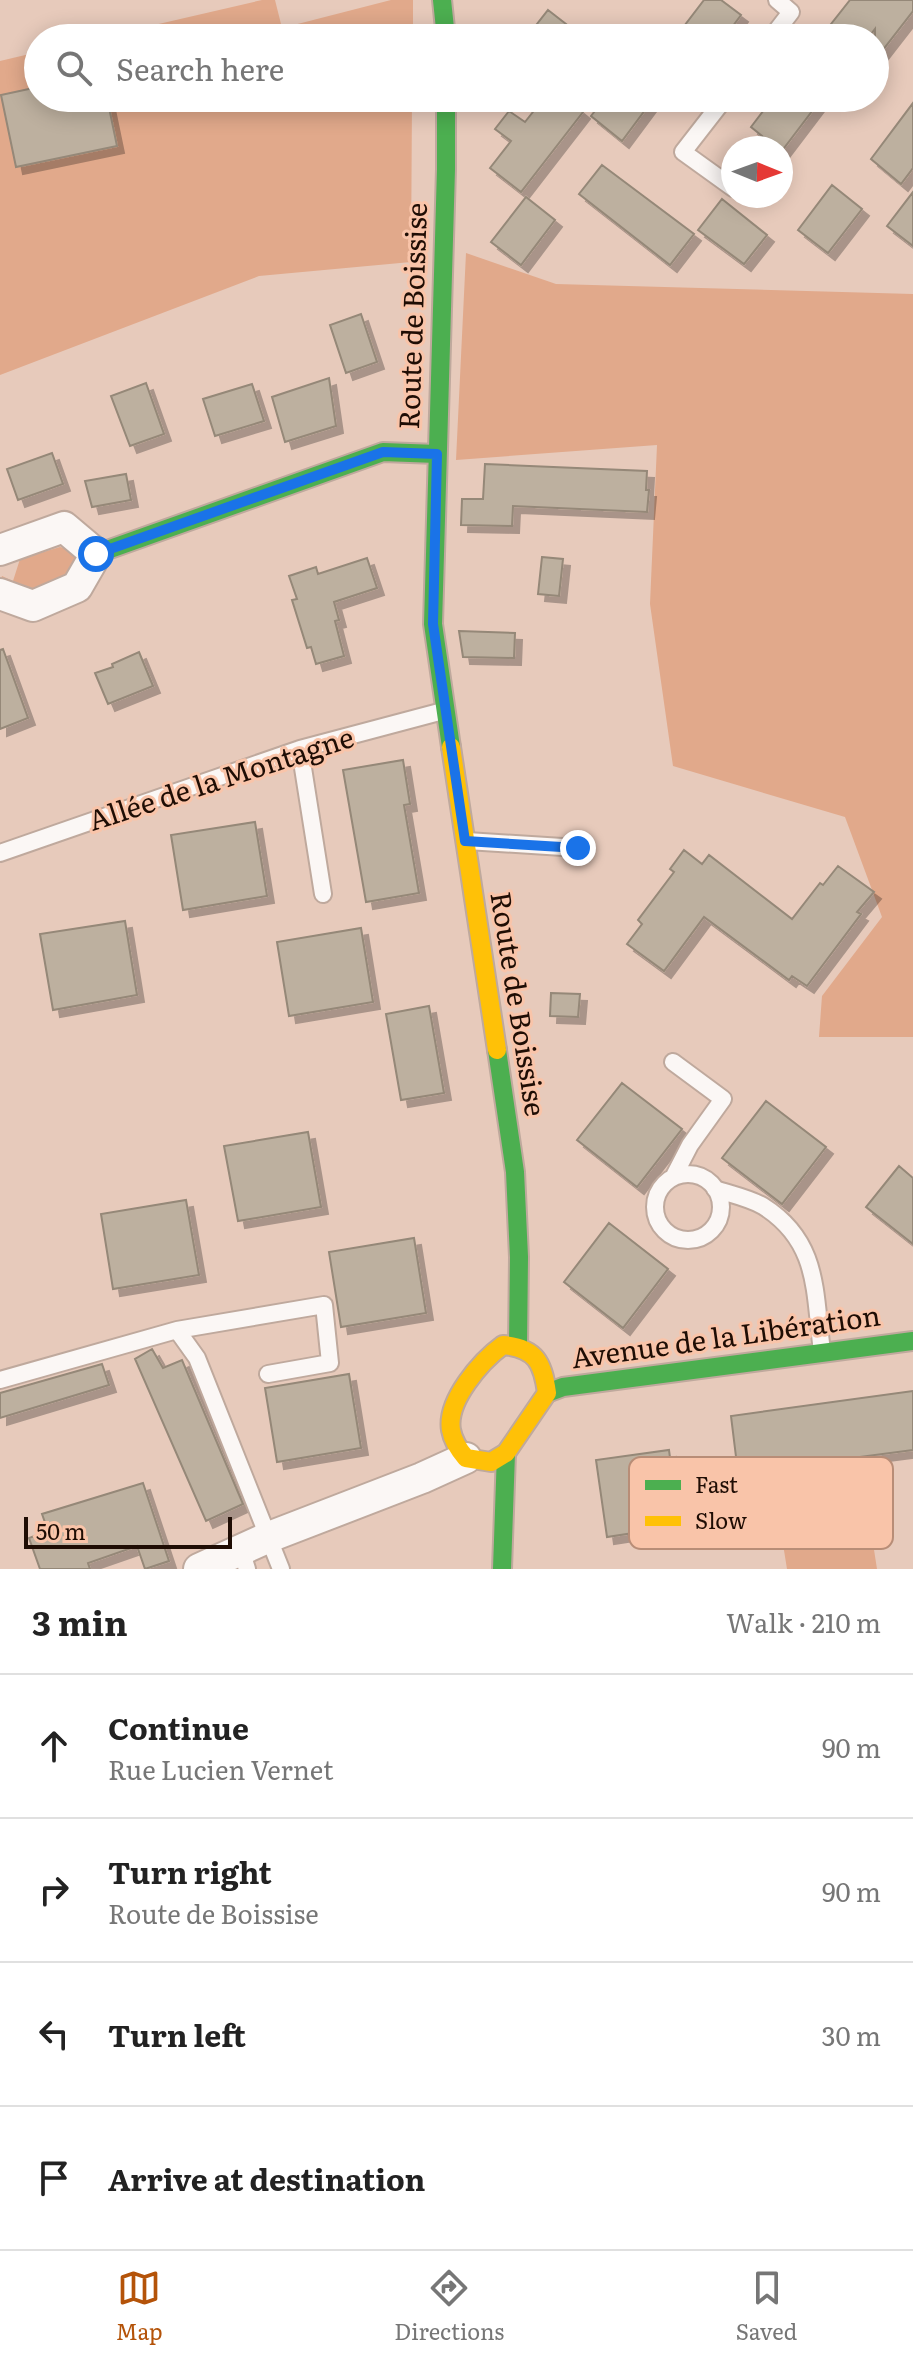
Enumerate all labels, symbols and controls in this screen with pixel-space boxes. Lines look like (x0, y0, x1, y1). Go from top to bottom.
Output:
search box (24, 24, 889, 112)
icon: search (52, 46, 96, 90)
text: Search here (116, 46, 284, 90)
north arrow (721, 136, 793, 208)
street label: Route de Boissise (386, 202, 436, 430)
route start (78, 536, 114, 572)
street label: Allée de la Montagne (82, 714, 358, 840)
route end (560, 830, 596, 866)
street label: Route de Boissise (481, 888, 558, 1119)
street label: Avenue de la Libération (569, 1293, 883, 1378)
legend (629, 1457, 893, 1549)
text: Fast (695, 1467, 738, 1500)
text: Slow (695, 1503, 747, 1536)
scale bar (24, 1513, 232, 1549)
text: 50 m (36, 1514, 86, 1547)
text: 3 min (32, 1596, 128, 1646)
text: Walk · 210 m (726, 1602, 881, 1641)
text: Continue (108, 1705, 249, 1749)
icon: ahead (32, 1724, 76, 1768)
text: 90 m (822, 1727, 881, 1766)
text: Rue Lucien Vernet (108, 1749, 333, 1788)
text: Turn right (108, 1849, 272, 1893)
icon: right (32, 1868, 76, 1912)
text: 90 m (822, 1871, 881, 1910)
text: Route de Boissise (108, 1893, 319, 1932)
icon: left (32, 2012, 76, 2056)
text: Turn left (108, 2012, 246, 2056)
text: 30 m (821, 2015, 881, 2054)
icon: arrive (32, 2156, 76, 2200)
text: Arrive at destination (108, 2156, 425, 2200)
tab: Map (116, 2266, 163, 2347)
tab: Directions (394, 2266, 504, 2347)
tab: Saved (736, 2266, 797, 2347)

